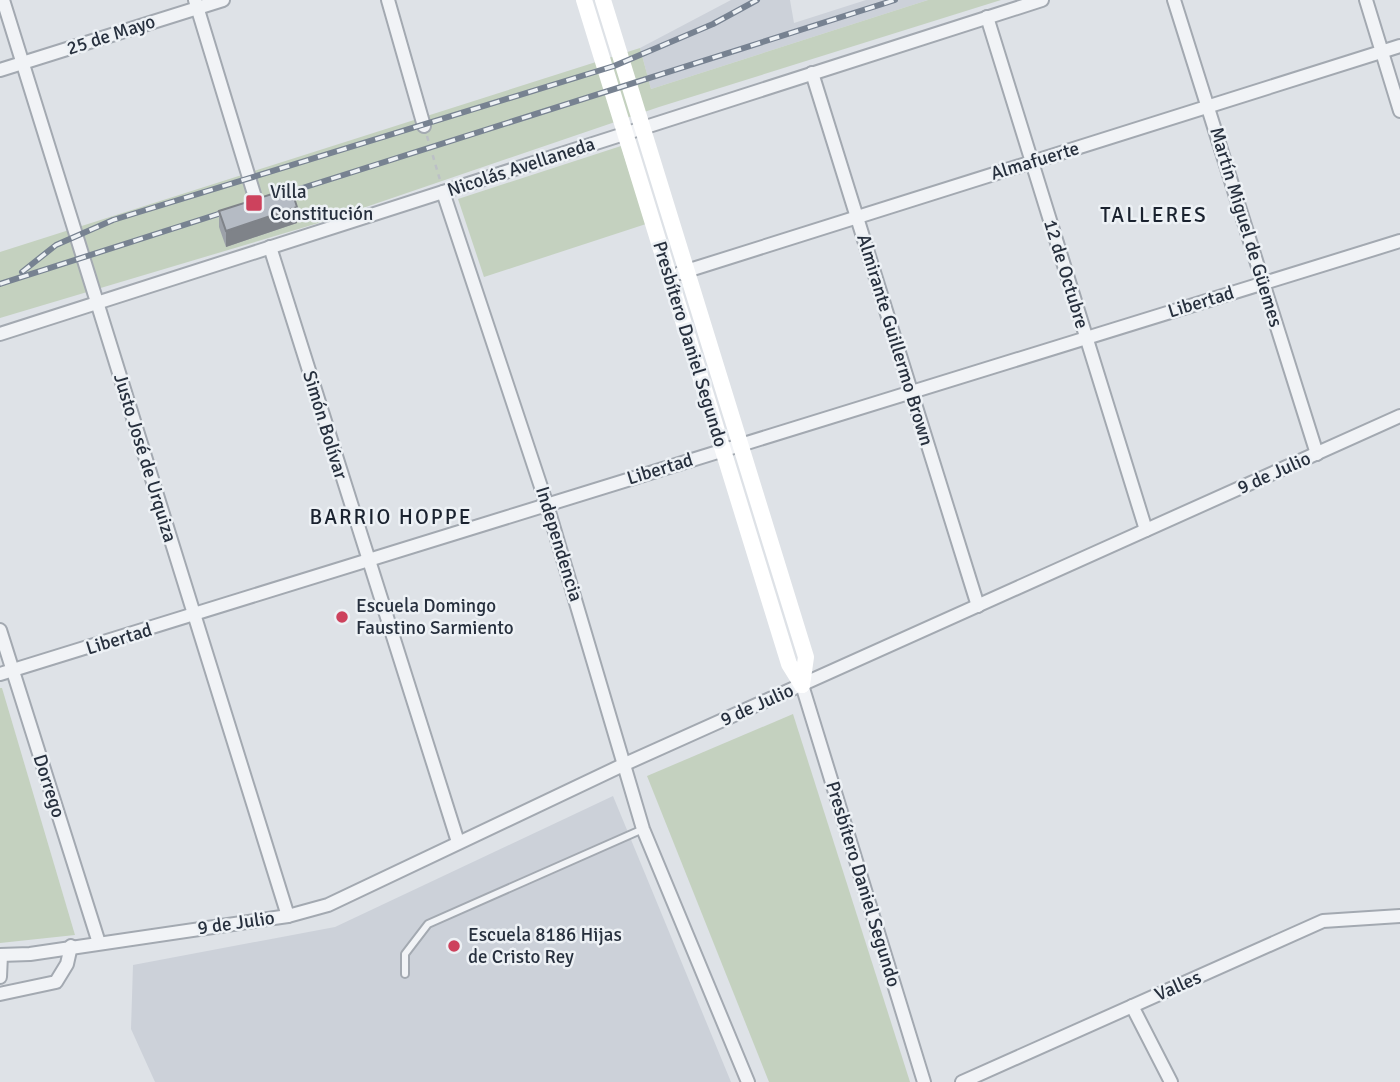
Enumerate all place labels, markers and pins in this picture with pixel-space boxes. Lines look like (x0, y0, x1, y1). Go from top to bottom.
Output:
place label: Villa Constitución (270, 180, 373, 226)
marker: Villa Constitución (244, 193, 264, 213)
place label: Escuela Domingo Faustino Sarmiento (356, 594, 514, 640)
marker: Escuela Domingo Faustino Sarmiento (334, 609, 350, 625)
place label: Escuela 8186 Hijas de Cristo Rey (468, 923, 622, 969)
marker: Escuela 8186 Hijas de Cristo Rey (446, 938, 462, 954)

